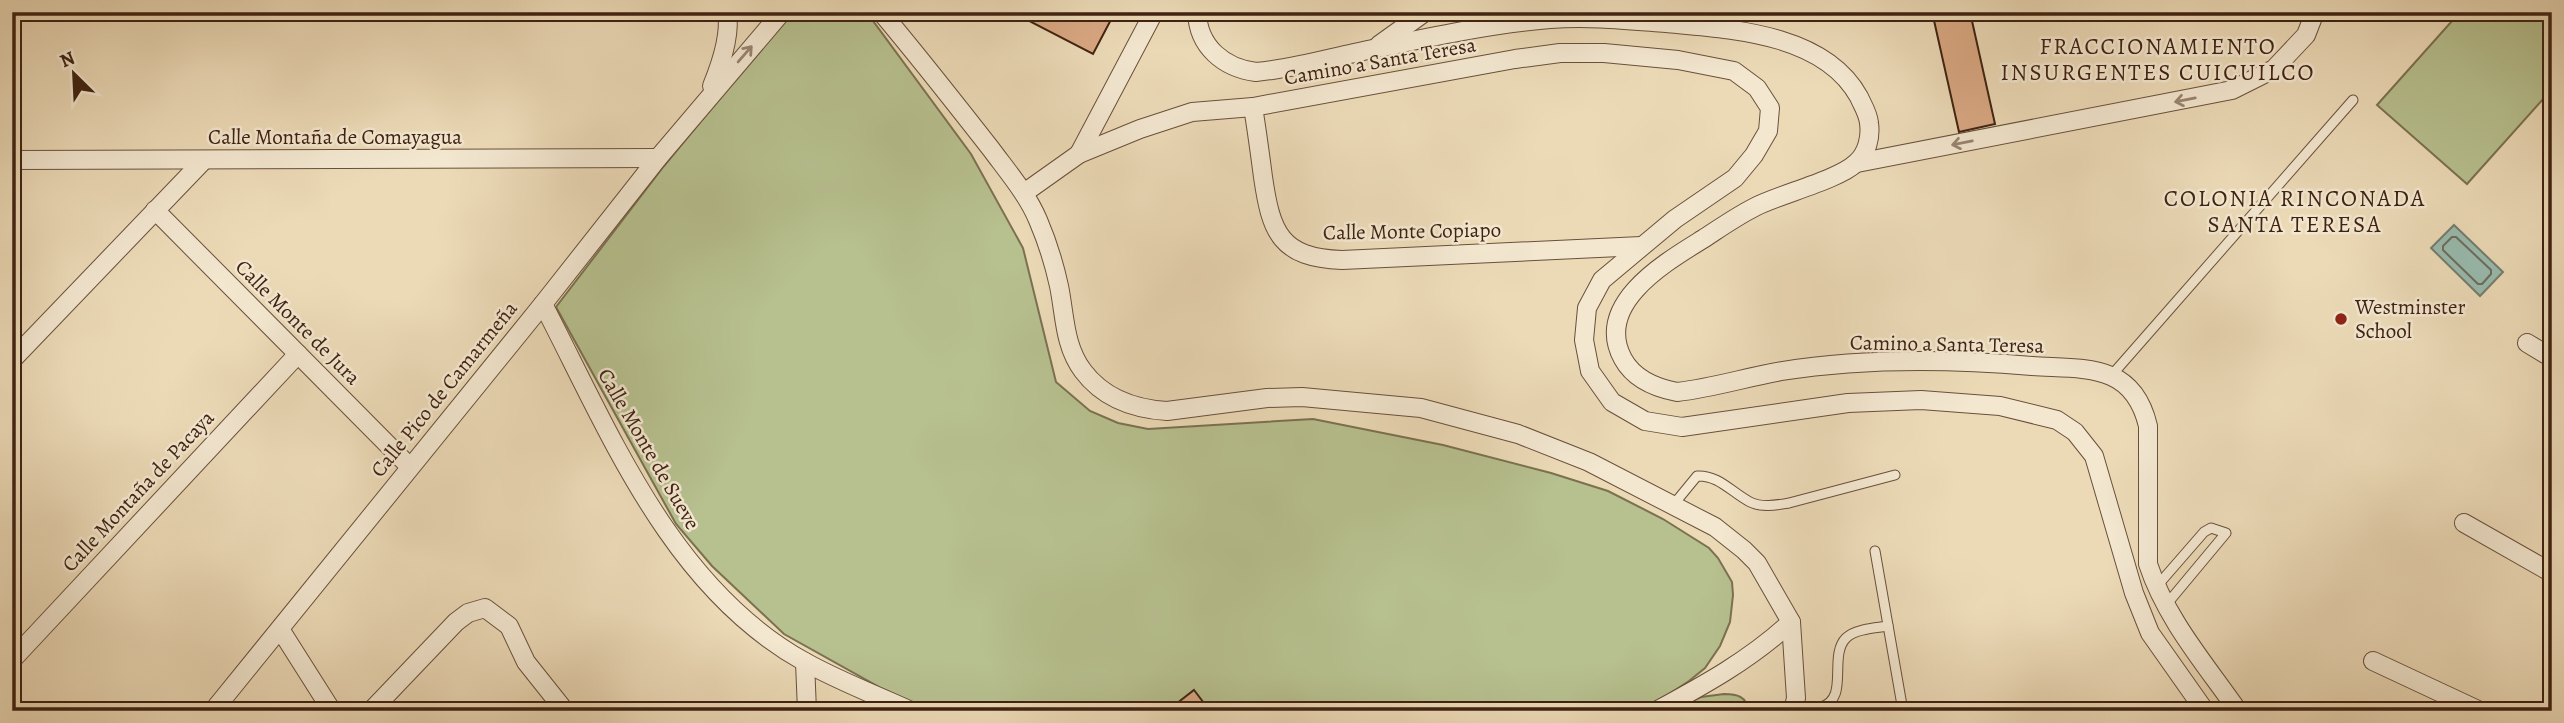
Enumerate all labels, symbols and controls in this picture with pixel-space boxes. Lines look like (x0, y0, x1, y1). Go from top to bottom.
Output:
street label: Camino a Santa Teresa (1282, 30, 1478, 92)
district label: FRACCIONAMIENTO INSURGENTES CUICUILCO (2001, 31, 2315, 88)
north arrow (38, 38, 108, 108)
text: N (56, 45, 79, 74)
one-way arrow (737, 45, 753, 63)
one-way arrow (2174, 93, 2197, 107)
street label: Calle Montaña de Comayagua (208, 123, 462, 151)
one-way arrow (1951, 136, 1974, 150)
district label: COLONIA RINCONADA SANTA TERESA (2164, 183, 2426, 240)
street label: Calle Monte Copiapo (1323, 215, 1501, 247)
street label: Calle Monte de Jura (229, 253, 367, 391)
place label: Westminster School (2354, 293, 2466, 345)
street label: Calle Pico de Camarmeña (364, 295, 524, 483)
marker: Westminster School (2333, 311, 2349, 327)
street label: Camino a Santa Teresa (1850, 328, 2045, 360)
street label: Calle Monte de Sueve (591, 363, 707, 535)
street label: Calle Montaña de Pacaya (56, 404, 220, 578)

